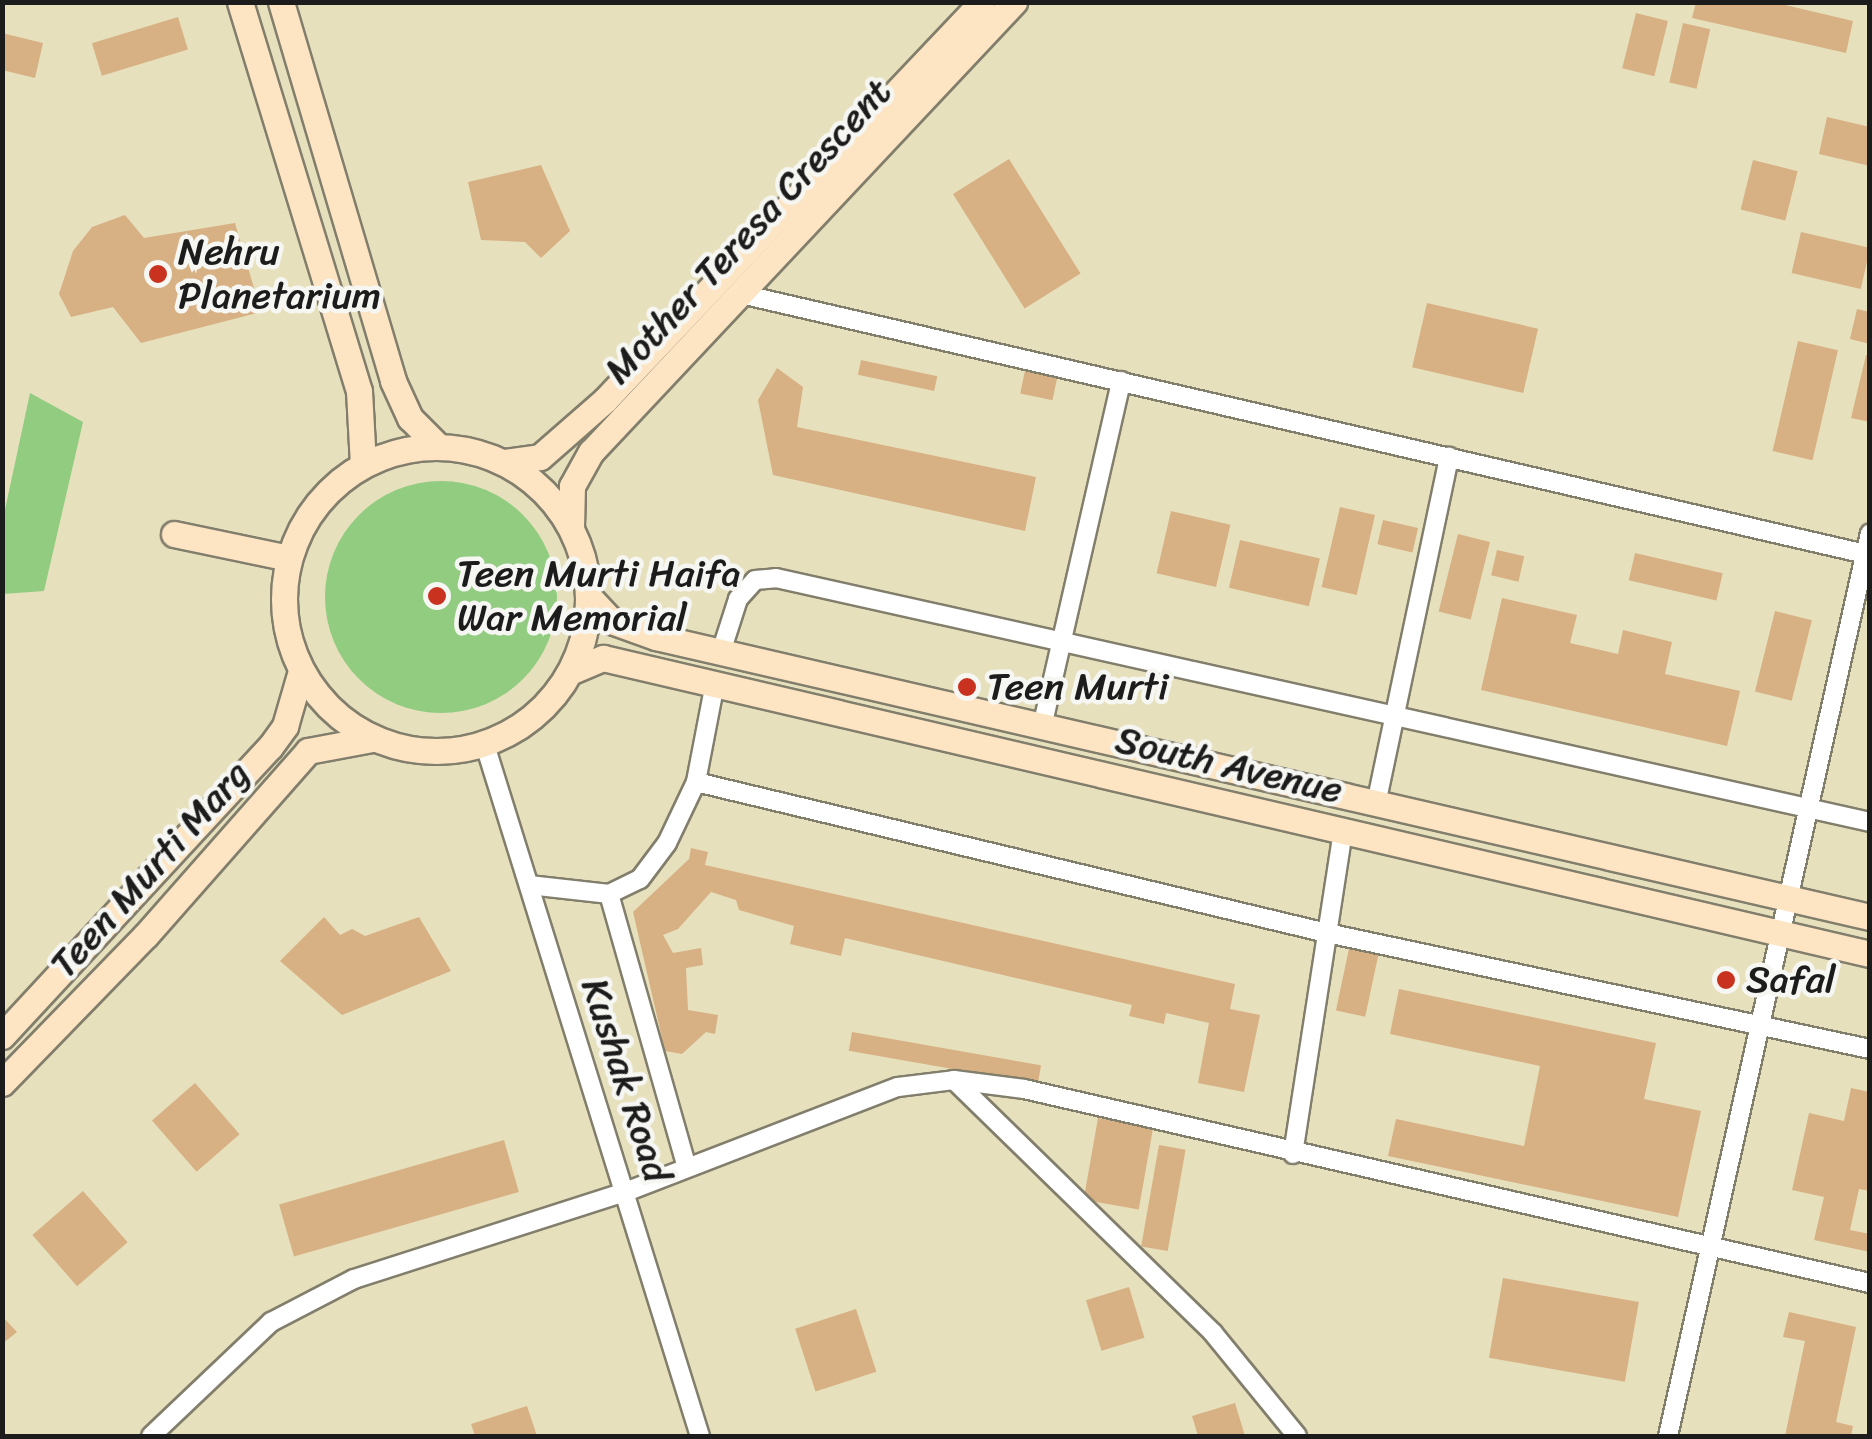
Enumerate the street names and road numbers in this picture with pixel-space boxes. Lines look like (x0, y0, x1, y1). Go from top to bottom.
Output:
street label: Mother Teresa Crescent (594, 68, 902, 394)
street label: South Avenue (1111, 717, 1347, 813)
street label: Teen Murti Marg (41, 751, 259, 987)
street label: Kushak Road (572, 972, 680, 1188)

